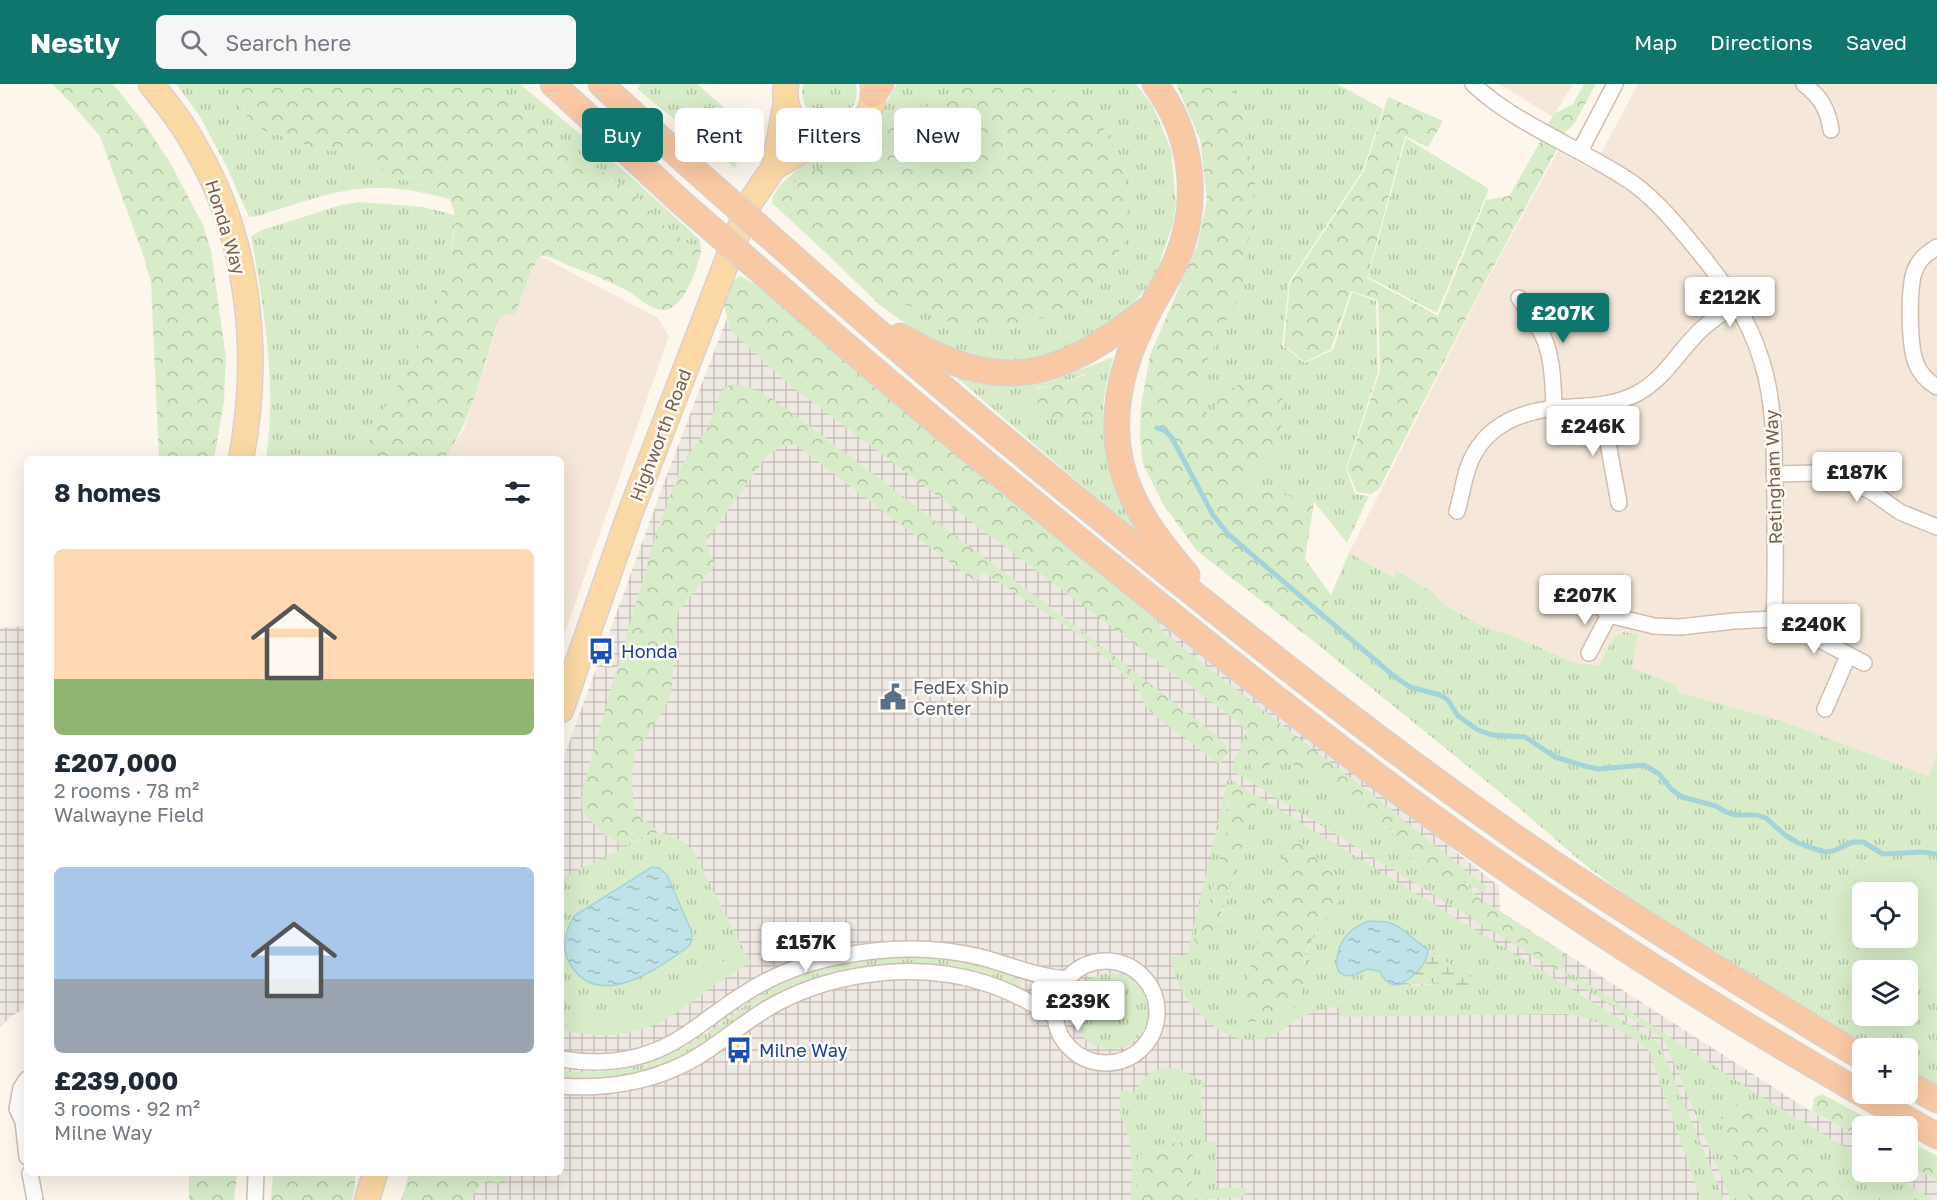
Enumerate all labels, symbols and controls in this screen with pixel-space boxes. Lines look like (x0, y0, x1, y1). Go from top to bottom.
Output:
search box (156, 15, 576, 69)
text: Nestly (30, 26, 120, 59)
icon: search (177, 26, 210, 59)
text: Search here (225, 29, 351, 56)
text: Map (1634, 29, 1677, 55)
text: Directions (1710, 29, 1813, 55)
text: Saved (1846, 29, 1907, 55)
chip: Buy (582, 108, 663, 162)
chip: Rent (675, 108, 764, 162)
chip: Filters (776, 108, 882, 162)
chip: New (894, 108, 981, 162)
street label: Honda Way (201, 177, 251, 277)
pin: £212K (1688, 277, 1772, 328)
text: £212K (1699, 284, 1761, 308)
pin: £207K (1521, 293, 1605, 344)
text: £207K (1531, 300, 1595, 324)
street label: Highworth Road (625, 366, 695, 504)
pin: £246K (1551, 406, 1635, 457)
street label: Retingham Way (1760, 409, 1786, 545)
text: £246K (1560, 413, 1626, 437)
pin: £187K (1815, 452, 1899, 503)
text: £187K (1826, 459, 1888, 483)
icon: filters (501, 476, 534, 509)
text: 8 homes (54, 477, 161, 508)
pin: £207K (1543, 575, 1627, 626)
text: £207K (1553, 582, 1617, 606)
icon: home (240, 588, 348, 696)
pin: £240K (1772, 604, 1856, 655)
text: £240K (1781, 611, 1847, 635)
bus stop icon: Honda (586, 636, 616, 666)
place label: Honda (621, 640, 678, 662)
place label: FedEx Ship Center (913, 676, 1009, 719)
public building icon: FedEx Ship Center (878, 682, 908, 712)
text: £207,000 (54, 747, 177, 778)
text: 2 rooms · 78 m² (54, 778, 199, 802)
text: Walwayne Field (54, 802, 204, 826)
map controls (1852, 882, 1918, 1182)
button: locate (1852, 882, 1918, 948)
icon: home (240, 906, 348, 1014)
pin: £157K (764, 922, 848, 973)
text: £157K (775, 929, 837, 953)
button: layers (1852, 960, 1918, 1026)
pin: £239K (1036, 981, 1120, 1032)
text: £239K (1046, 988, 1110, 1012)
bus stop icon: Milne Way (724, 1035, 754, 1065)
button: + (1852, 1038, 1918, 1104)
place label: Milne Way (759, 1039, 848, 1061)
text: £239,000 (54, 1065, 178, 1096)
text: 3 rooms · 92 m² (54, 1096, 200, 1120)
button: − (1852, 1116, 1918, 1182)
text: Milne Way (54, 1120, 152, 1144)

